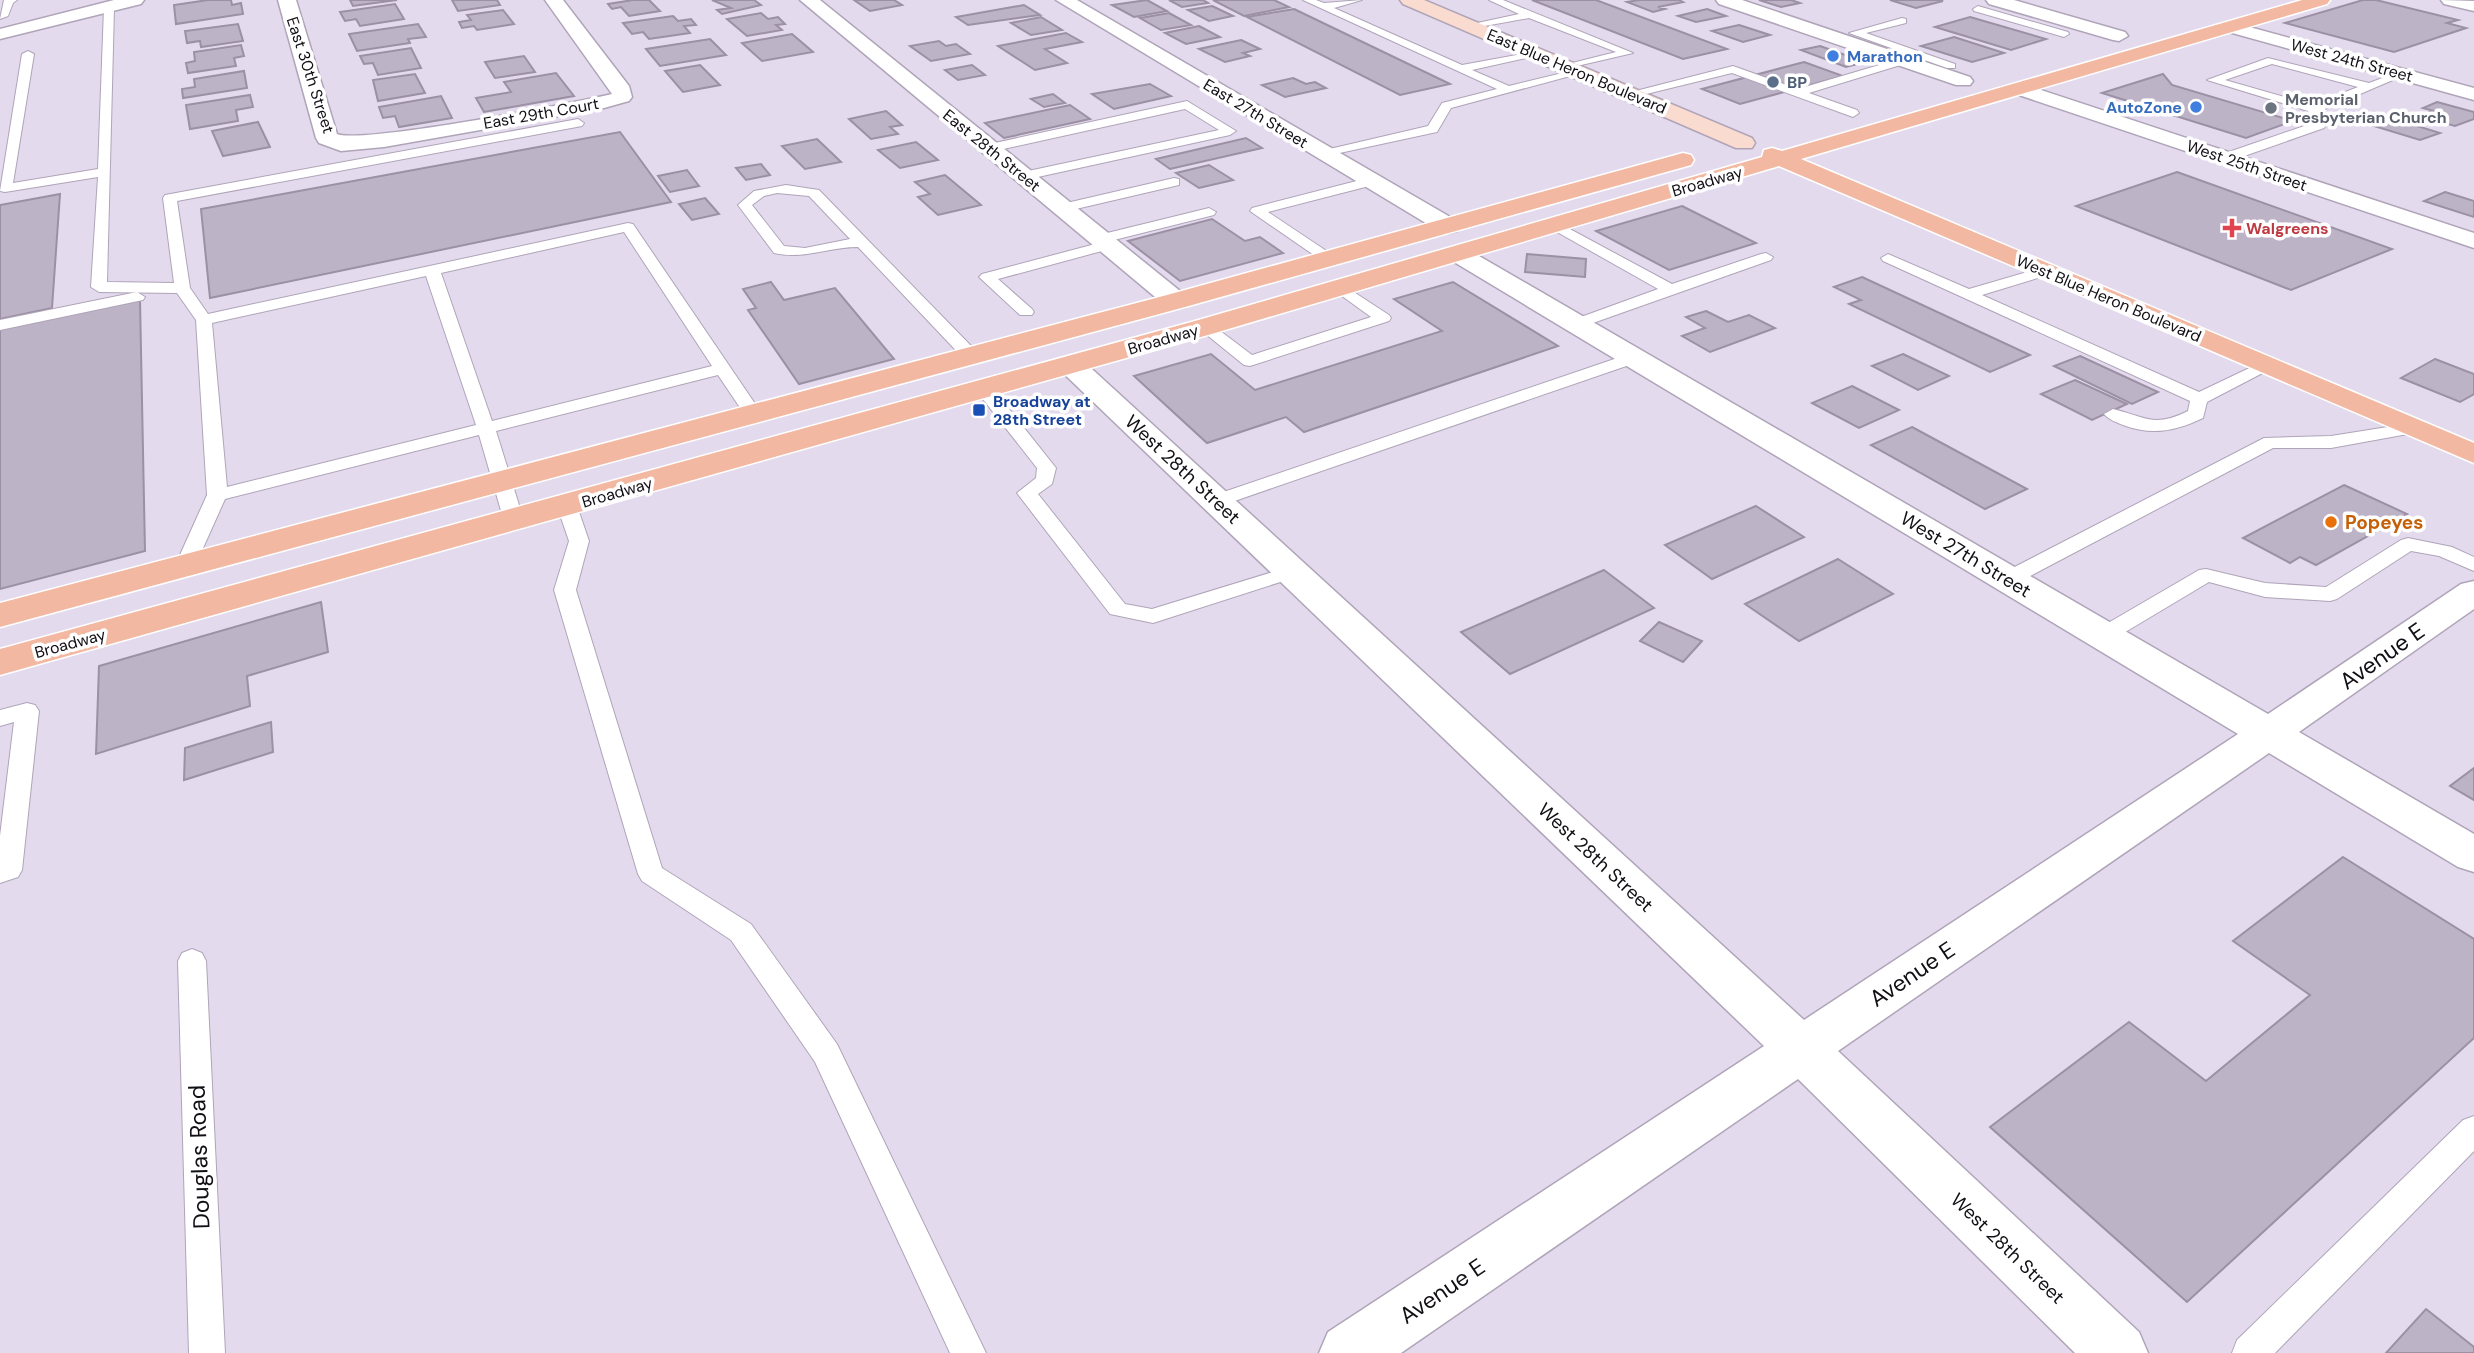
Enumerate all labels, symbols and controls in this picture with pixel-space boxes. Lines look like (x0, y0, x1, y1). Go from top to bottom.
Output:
street label: East 30th Street (282, 14, 339, 136)
street label: East Blue Heron Boulevard (1484, 24, 1670, 119)
street label: West 24th Street (2288, 34, 2415, 87)
place label: Marathon (1847, 46, 1923, 67)
marker: Marathon (1825, 48, 1841, 64)
place label: BP (1787, 72, 1807, 93)
street label: East 27th Street (1200, 74, 1312, 153)
marker: BP (1765, 74, 1781, 90)
place label: Memorial Presbyterian Church (2285, 89, 2447, 128)
street label: East 29th Court (482, 93, 601, 134)
place label: AutoZone (2106, 97, 2182, 118)
marker: AutoZone (2188, 99, 2204, 115)
marker: Memorial Presbyterian Church (2263, 100, 2279, 116)
street label: East 28th Street (939, 105, 1045, 196)
street label: West 25th Street (2184, 135, 2310, 196)
street label: Broadway (1669, 161, 1745, 202)
place label: Walgreens (2246, 218, 2329, 239)
marker: Walgreens (2224, 220, 2240, 236)
street label: West Blue Heron Boulevard (2013, 250, 2205, 347)
street label: Broadway (1125, 319, 1201, 360)
place label: Broadway at 28th Street (993, 391, 1091, 430)
marker: Broadway at 28th Street (971, 402, 987, 418)
street label: West 28th Street (1120, 409, 1246, 529)
street label: Broadway (579, 472, 655, 513)
street label: West 27th Street (1896, 506, 2036, 603)
place label: Popeyes (2345, 510, 2423, 535)
marker: Popeyes (2323, 514, 2339, 530)
street label: Avenue E (2334, 616, 2430, 696)
street label: Broadway (32, 624, 108, 663)
street label: West 28th Street (1533, 797, 1659, 917)
street label: Avenue E (1863, 934, 1961, 1014)
street label: Douglas Road (181, 1084, 217, 1230)
street label: West 28th Street (1945, 1188, 2070, 1309)
street label: Avenue E (1393, 1251, 1491, 1331)

